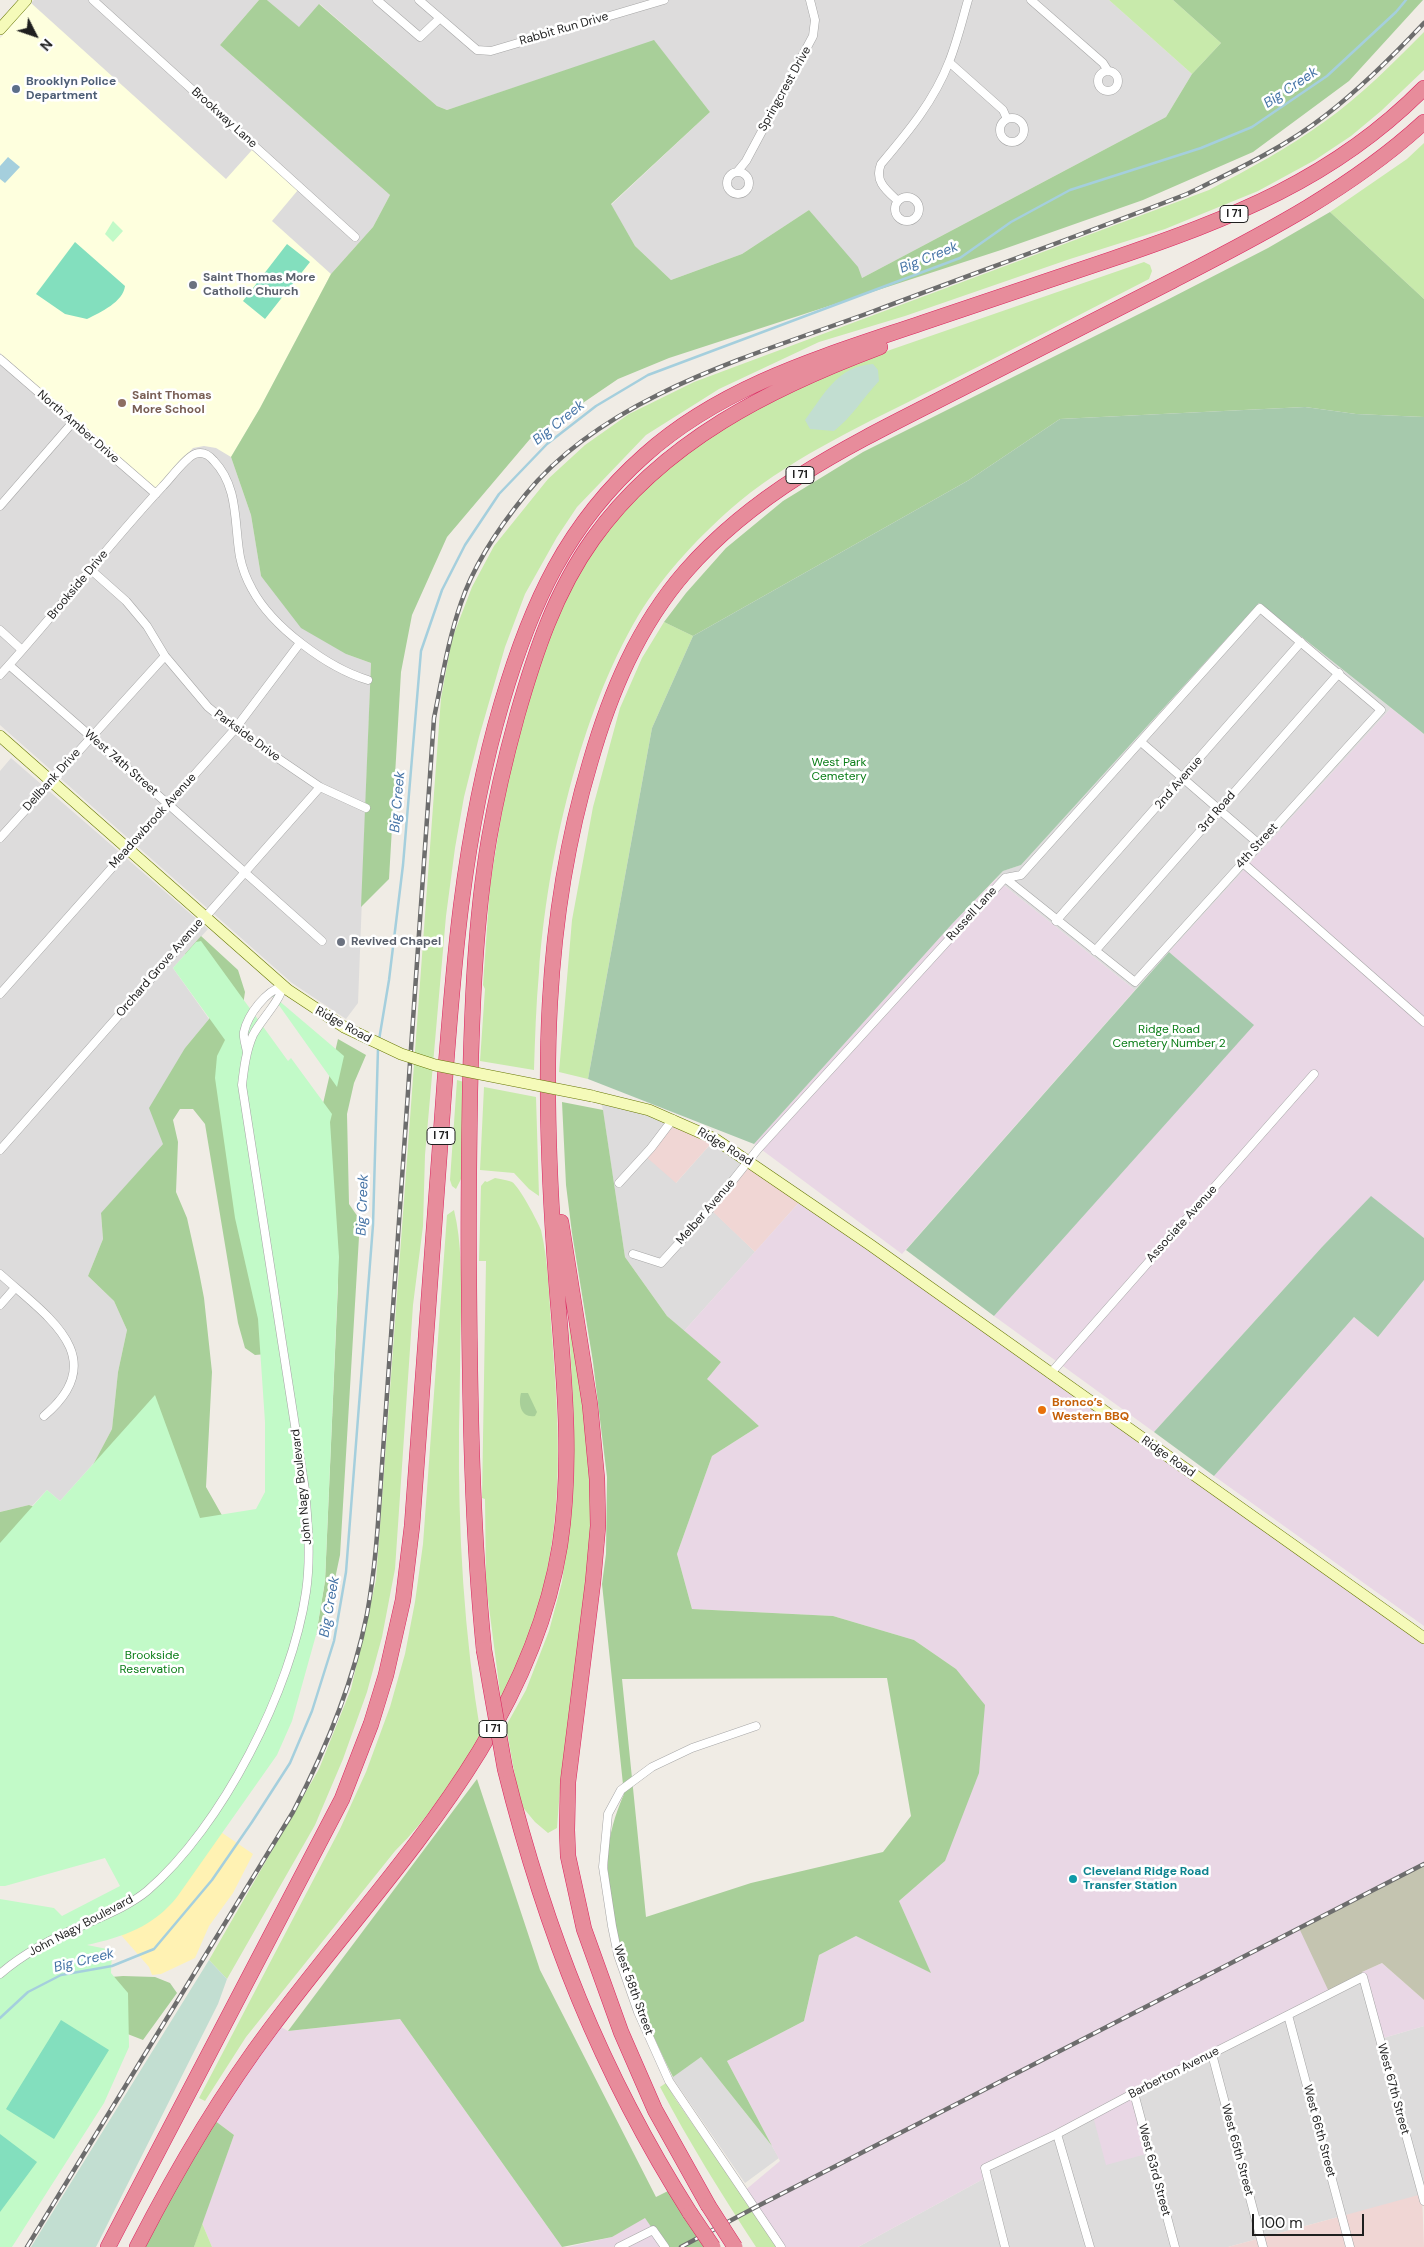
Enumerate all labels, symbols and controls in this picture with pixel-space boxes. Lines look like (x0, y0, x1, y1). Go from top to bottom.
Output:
street label: Rabbit Run Drive (518, 9, 610, 49)
north arrow (10, 10, 60, 60)
text: N (36, 35, 56, 55)
street label: Springcrest Drive (756, 44, 814, 134)
water label: Big Creek (1261, 64, 1321, 112)
place label: Brooklyn Police Department (26, 75, 116, 103)
marker: Brooklyn Police Department (10, 83, 22, 95)
street label: Brookway Lane (188, 85, 260, 151)
road number: I 71 (1220, 205, 1248, 222)
water label: Big Creek (897, 239, 961, 277)
place label: Saint Thomas More Catholic Church (203, 271, 315, 299)
marker: Saint Thomas More Catholic Church (187, 279, 199, 291)
street label: North Amber Drive (34, 388, 122, 466)
place label: Saint Thomas More School (132, 389, 212, 417)
marker: Saint Thomas More School (116, 397, 128, 409)
water label: Big Creek (530, 397, 588, 449)
road number: I 71 (786, 466, 814, 484)
street label: Brookside Drive (45, 547, 111, 623)
street label: Parkside Drive (211, 707, 283, 765)
street label: West 74th Street (81, 727, 161, 799)
street label: Dellbank Drive (20, 746, 84, 814)
street label: 2nd Avenue (1152, 754, 1206, 812)
park label: West Park Cemetery (811, 756, 867, 784)
street label: Meadowbrook Avenue (107, 770, 199, 872)
water label: Big Creek (387, 771, 409, 833)
street label: 3rd Road (1195, 788, 1239, 836)
street label: 4th Street (1233, 820, 1281, 872)
street label: Russell Lane (944, 884, 1000, 944)
street label: Orchard Grove Avenue (113, 916, 207, 1020)
place label: Revived Chapel (351, 935, 441, 949)
marker: Revived Chapel (335, 936, 347, 948)
street label: Ridge Road (312, 1004, 374, 1046)
park label: Ridge Road Cemetery Number 2 (1112, 1023, 1226, 1051)
street label: Ridge Road (695, 1125, 755, 1169)
road number: I 71 (427, 1128, 455, 1144)
water label: Big Creek (354, 1174, 372, 1236)
street label: Melber Avenue (674, 1176, 738, 1248)
street label: Associate Avenue (1144, 1183, 1220, 1265)
place label: Bronco’s Western BBQ (1052, 1396, 1129, 1424)
marker: Bronco’s Western BBQ (1036, 1404, 1048, 1416)
street label: John Nagy Boulevard (289, 1428, 315, 1546)
street label: Ridge Road (1139, 1433, 1197, 1481)
water label: Big Creek (316, 1575, 344, 1639)
park label: Brookside Reservation (120, 1649, 184, 1677)
road number: I 71 (479, 1720, 507, 1738)
place label: Cleveland Ridge Road Transfer Station (1083, 1865, 1209, 1893)
marker: Cleveland Ridge Road Transfer Station (1067, 1873, 1079, 1885)
street label: John Nagy Boulevard (26, 1892, 136, 1960)
street label: West 58th Street (610, 1943, 656, 2037)
water label: Big Creek (52, 1945, 116, 1977)
street label: West 67th Street (1374, 2042, 1412, 2136)
street label: Barberton Avenue (1126, 2044, 1222, 2102)
street label: West 66th Street (1300, 2083, 1338, 2179)
street label: West 65th Street (1218, 2102, 1256, 2198)
street label: West 63rd Street (1135, 2122, 1173, 2218)
scale bar (1254, 2204, 1366, 2236)
text: 100 m (1260, 2213, 1303, 2233)

